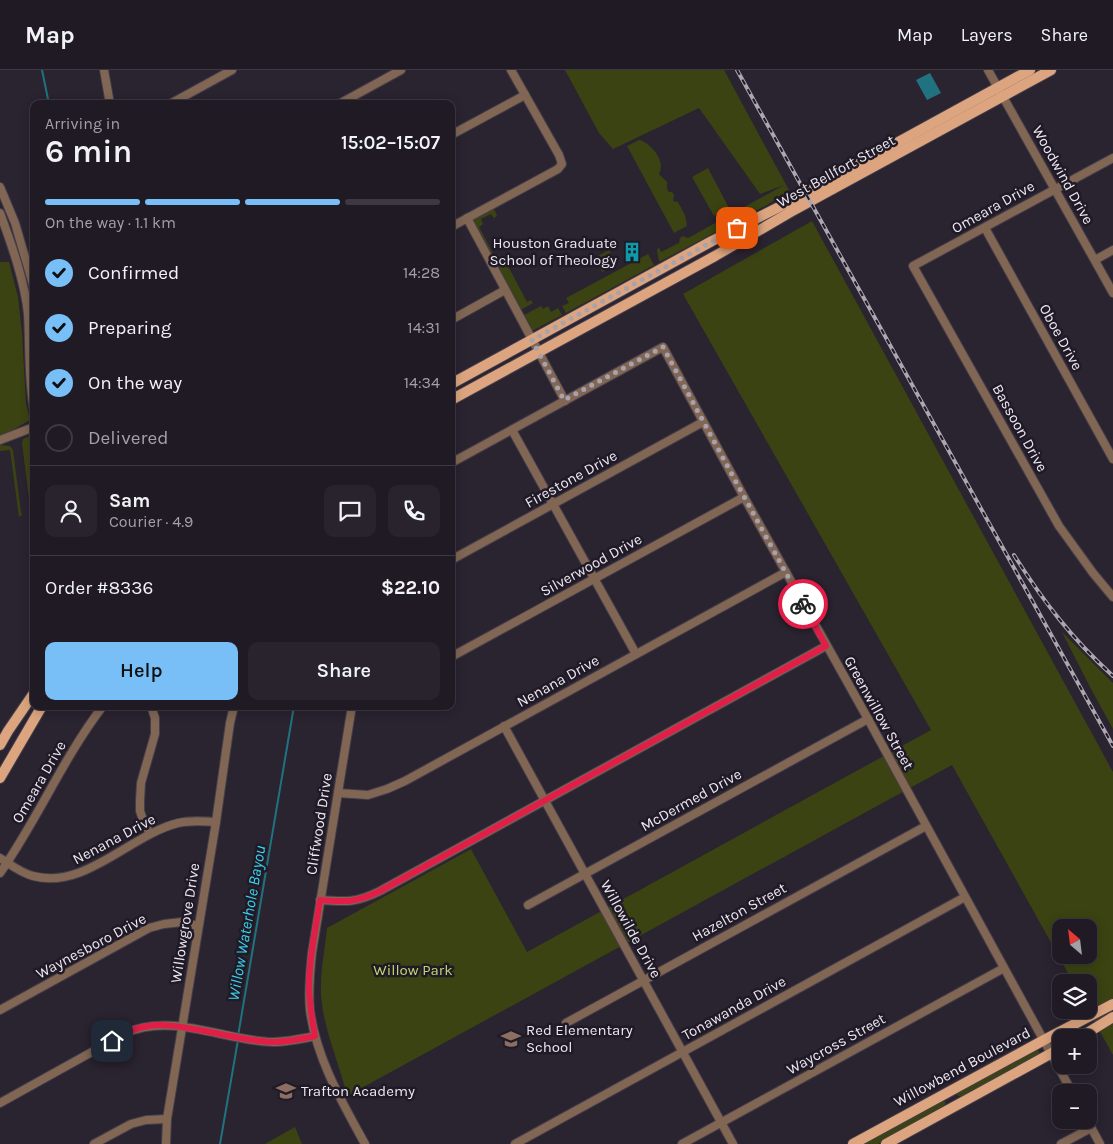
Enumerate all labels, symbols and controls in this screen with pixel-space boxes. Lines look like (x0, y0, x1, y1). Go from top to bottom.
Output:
text: Map (25, 21, 75, 49)
text: Map (897, 24, 933, 46)
text: Layers (961, 24, 1013, 46)
text: Share (1041, 24, 1088, 46)
text: Arriving in (45, 114, 120, 133)
street label: Woodwind Drive (1028, 122, 1098, 228)
street label: West Bellfort Street (774, 131, 899, 211)
text: 15:02–15:07 (341, 132, 440, 154)
text: 6 min (45, 133, 132, 170)
street label: Omeara Drive (948, 177, 1038, 237)
pin (716, 207, 758, 249)
text: On the way · 1.1 km (45, 213, 176, 232)
icon: bag (723, 214, 751, 242)
place label: Houston Graduate School of Theology (490, 234, 617, 269)
building icon: Houston Graduate School of Theology (621, 241, 643, 263)
icon: check (45, 259, 73, 287)
text: Confirmed (88, 262, 179, 284)
text: 14:28 (403, 263, 440, 282)
street label: Oboe Drive (1035, 301, 1087, 373)
icon: check (45, 314, 73, 342)
text: Preparing (88, 317, 171, 339)
text: 14:31 (407, 318, 440, 337)
icon: check (45, 369, 73, 397)
text: On the way (88, 372, 182, 394)
text: 14:34 (404, 373, 440, 392)
street label: Bassoon Drive (989, 381, 1051, 475)
text: Delivered (88, 427, 168, 449)
street label: Firestone Drive (522, 446, 620, 512)
button: person (45, 485, 97, 537)
button: chat (324, 485, 376, 537)
button: phone (388, 485, 440, 537)
text: Sam (109, 490, 150, 512)
text: Courier · 4.9 (109, 512, 193, 531)
street label: Silverwood Drive (537, 530, 645, 600)
text: Order #8336 (45, 577, 153, 599)
text: $22.10 (381, 577, 440, 599)
courier (778, 579, 828, 629)
icon: bike (789, 590, 817, 618)
button: Help (45, 642, 238, 700)
button: Share (248, 642, 440, 700)
street label: Nenana Drive (514, 651, 602, 711)
street label: Greenwillow Street (840, 653, 918, 773)
street label: Omeara Drive (8, 738, 70, 826)
street label: McDermed Drive (637, 765, 745, 835)
street label: Cliffwood Drive (302, 772, 336, 876)
street label: Nenana Drive (70, 810, 158, 868)
water label: Willow Waterhole Bayou (223, 844, 270, 1002)
street label: Willowgrove Drive (167, 862, 203, 984)
street label: Willowilde Drive (597, 877, 665, 981)
street label: Hazelton Street (689, 879, 790, 945)
street label: Waynesboro Drive (33, 909, 149, 983)
north arrow (1052, 919, 1098, 964)
map controls (1052, 919, 1097, 1129)
park label: Willow Park (373, 961, 453, 979)
street label: Tonawanda Drive (679, 972, 789, 1044)
button: layers (1052, 974, 1097, 1019)
street label: Waycross Street (784, 1009, 889, 1079)
pin (91, 1020, 133, 1062)
place label: Red Elementary School (526, 1021, 633, 1056)
street label: Willowbend Boulevard (891, 1023, 1033, 1111)
icon: home (98, 1027, 126, 1055)
school or university icon: Red Elementary School (500, 1028, 522, 1050)
button: + (1052, 1029, 1097, 1074)
school or university icon: Trafton Academy (275, 1080, 297, 1102)
place label: Trafton Academy (301, 1082, 415, 1100)
button: − (1052, 1084, 1097, 1129)

